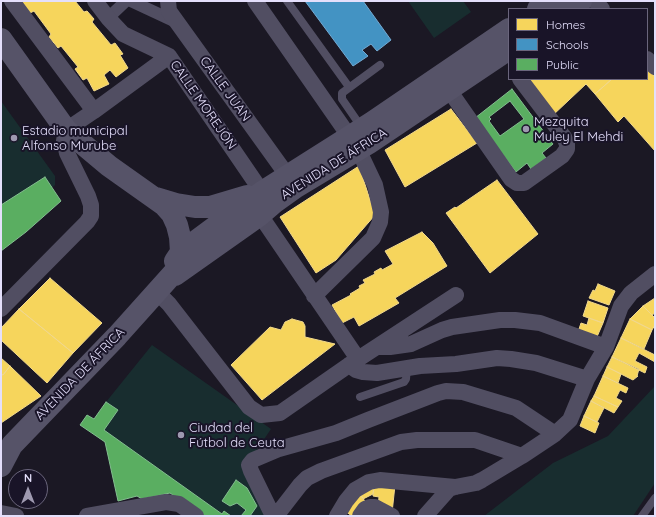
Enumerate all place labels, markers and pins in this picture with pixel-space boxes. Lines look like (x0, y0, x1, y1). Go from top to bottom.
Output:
place label: Mezquita Muley El Mehdi (534, 114, 623, 145)
place label: Estadio municipal Alfonso Murube (22, 123, 128, 154)
marker: Mezquita Muley El Mehdi (521, 124, 531, 134)
marker: Estadio municipal Alfonso Murube (9, 133, 19, 143)
place label: Ciudad del Fútbol de Ceuta (189, 420, 285, 451)
marker: Ciudad del Fútbol de Ceuta (176, 430, 186, 440)

